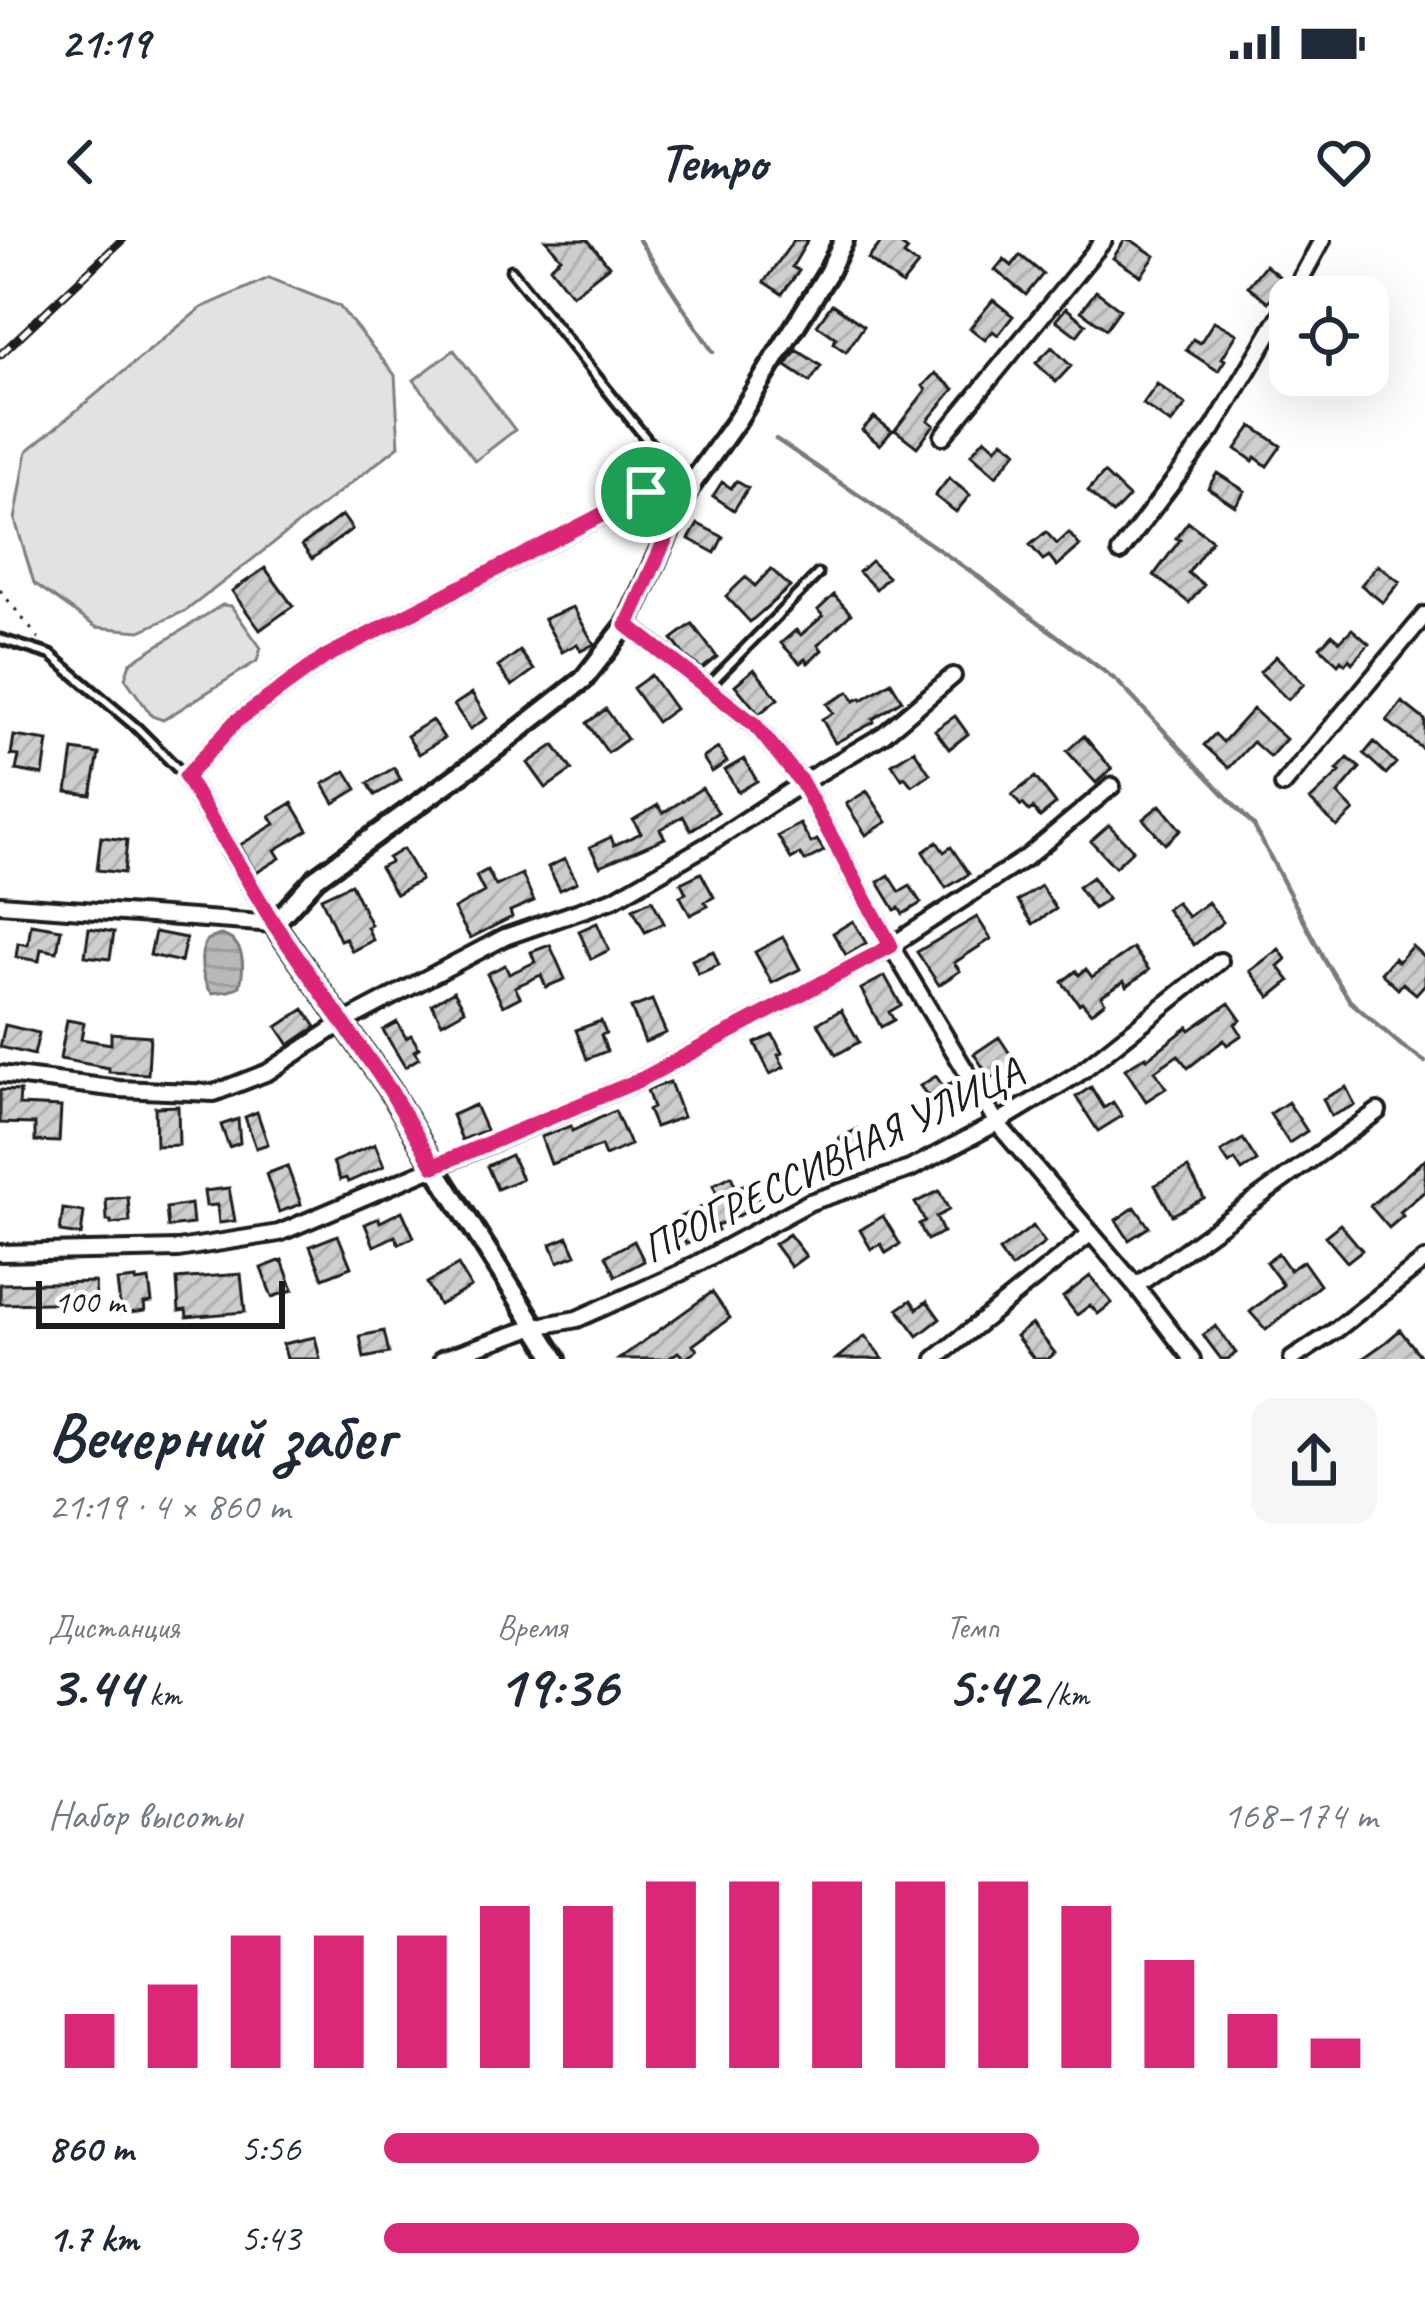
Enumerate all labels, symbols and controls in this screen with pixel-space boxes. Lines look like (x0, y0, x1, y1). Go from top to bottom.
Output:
text: 21:19 (60, 14, 149, 71)
text: Tempo (658, 128, 767, 196)
icon: back (48, 129, 114, 195)
icon: heart (1311, 129, 1377, 195)
map controls (1269, 276, 1389, 396)
button: locate (1269, 276, 1389, 396)
pin (595, 441, 697, 543)
icon: arrive (613, 459, 679, 525)
street label: ПРОГРЕССИВНАЯ УЛИЦА (633, 1044, 1032, 1275)
scale bar (36, 1275, 285, 1328)
text: 100 m (54, 1281, 125, 1323)
text: Вечерний забег (48, 1395, 393, 1478)
button: share (1251, 1398, 1377, 1524)
text: 21:19 · 4 × 860 m (48, 1482, 290, 1531)
text: Дистанция (48, 1606, 180, 1648)
text: Время (497, 1606, 567, 1648)
text: Темп (946, 1606, 999, 1648)
text: 3.44 (48, 1648, 141, 1724)
text: 19:36 (497, 1648, 617, 1724)
text: 5:42 (946, 1648, 1038, 1724)
text: km (141, 1674, 181, 1716)
text: /km (1038, 1674, 1089, 1716)
text: Набор высоты (48, 1791, 242, 1840)
text: 168–174 m (1223, 1791, 1377, 1840)
text: 860 m (48, 2124, 133, 2173)
text: 5:56 (240, 2124, 300, 2173)
text: 1.7 km (48, 2214, 139, 2263)
text: 5:43 (240, 2214, 300, 2263)

